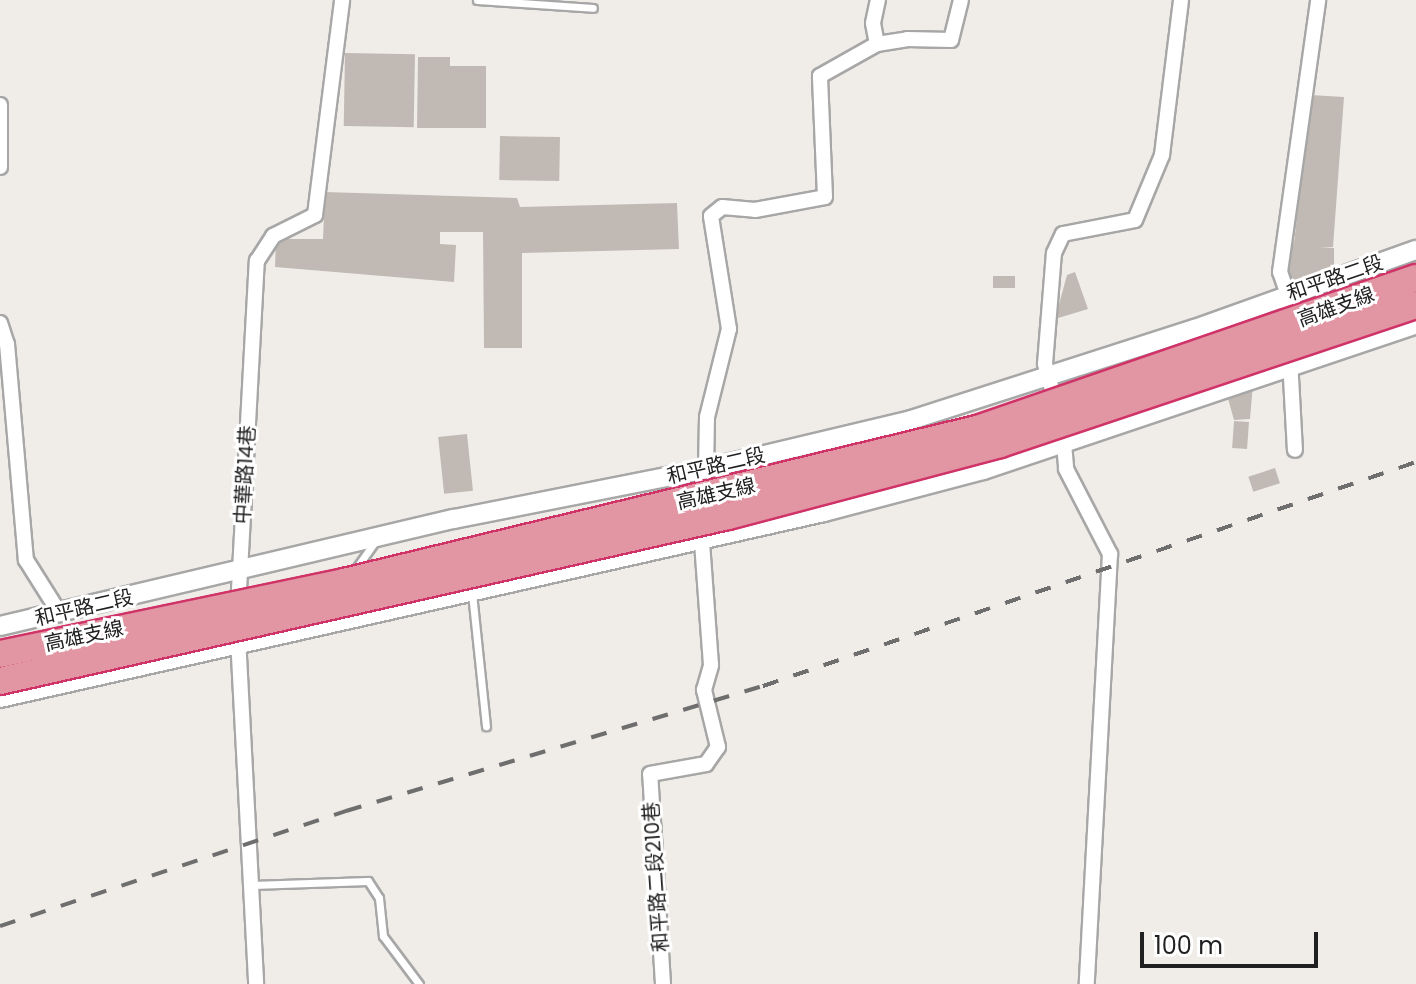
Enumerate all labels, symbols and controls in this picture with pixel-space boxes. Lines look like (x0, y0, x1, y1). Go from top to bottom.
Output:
street label: 和平路二段 (1284, 250, 1386, 306)
street label: 高雄支線 (1294, 282, 1378, 332)
street label: 中華路14巷 (230, 425, 260, 525)
street label: 和平路二段 (665, 443, 767, 489)
street label: 高雄支線 (674, 473, 758, 515)
street label: 和平路二段 (33, 585, 135, 631)
street label: 高雄支線 (42, 616, 126, 656)
street label: 和平路二段210巷 (639, 801, 673, 953)
scale bar (1144, 916, 1322, 966)
text: 100 m (1154, 929, 1223, 962)

